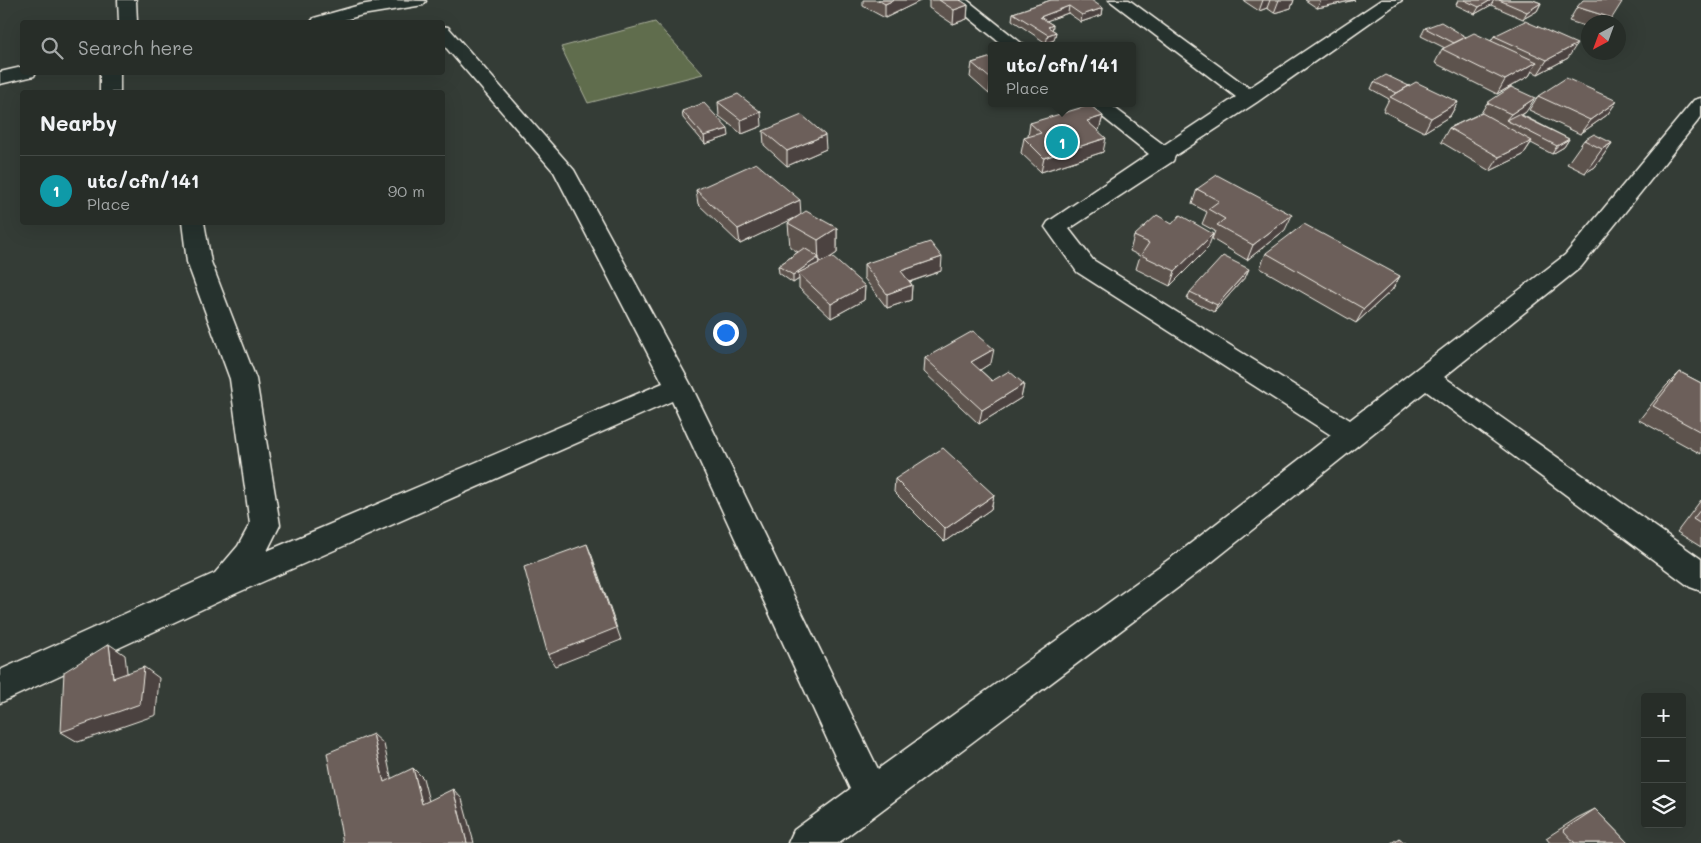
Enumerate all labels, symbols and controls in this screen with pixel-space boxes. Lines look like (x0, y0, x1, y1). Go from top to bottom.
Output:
north arrow (1581, 15, 1626, 60)
search box (20, 20, 445, 75)
icon: search (38, 34, 66, 62)
text: Search here (78, 35, 194, 60)
popup (988, 42, 1136, 107)
text: utc/cfn/141 (1006, 52, 1118, 77)
text: Place (1006, 77, 1049, 98)
text: Nearby (40, 109, 117, 136)
pin: 1 (1046, 123, 1078, 161)
text: utc/cfn/141 (87, 168, 199, 193)
text: 1 (52, 180, 60, 201)
text: 90 m (388, 180, 425, 201)
text: Place (87, 193, 130, 214)
your location (713, 320, 739, 346)
map controls (1641, 693, 1686, 828)
button: + (1641, 693, 1686, 738)
button: − (1641, 738, 1686, 783)
button: layers (1641, 783, 1686, 828)

